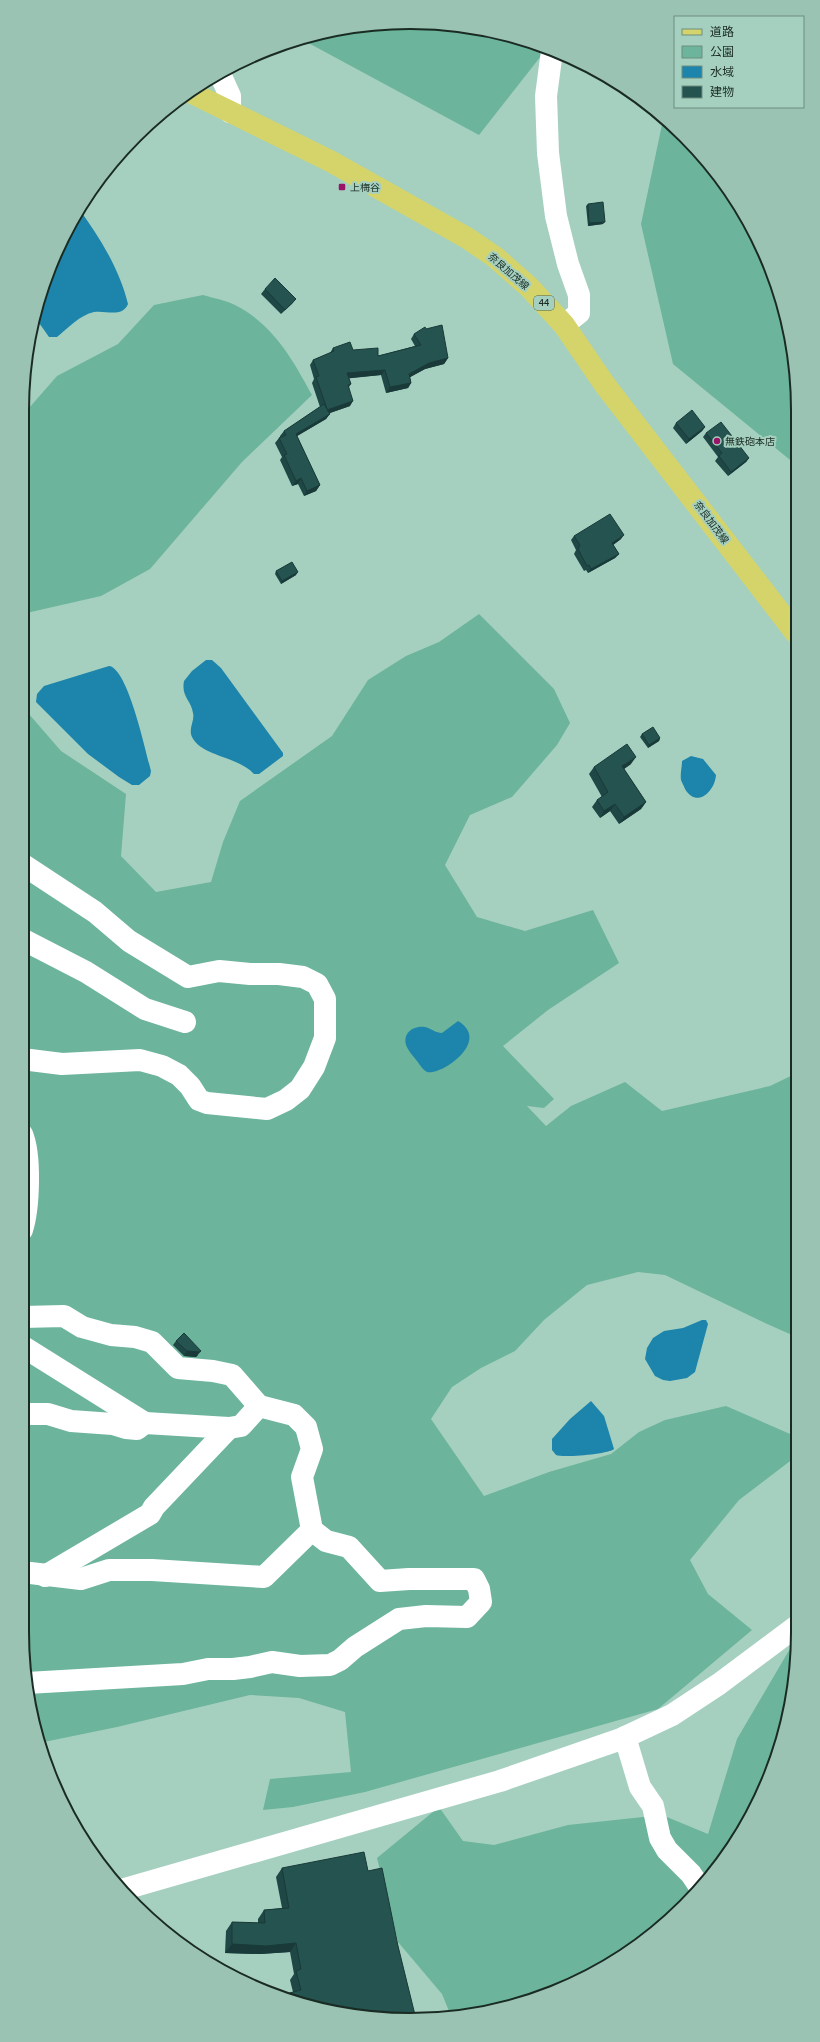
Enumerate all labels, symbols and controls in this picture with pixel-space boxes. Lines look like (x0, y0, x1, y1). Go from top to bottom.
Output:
legend (674, 16, 804, 108)
text: 道路 (710, 24, 734, 39)
text: 公園 (710, 44, 734, 59)
text: 水域 (710, 64, 734, 79)
text: 建物 (710, 84, 734, 99)
place label: 上梅谷 (350, 181, 380, 193)
marker: 上梅谷 (337, 182, 347, 192)
street label: 奈良加茂線 (486, 250, 532, 292)
road number: 44 (534, 296, 554, 310)
place label: 無鉄砲本店 (725, 435, 775, 447)
marker: 無鉄砲本店 (712, 436, 722, 446)
street label: 奈良加茂線 (692, 498, 732, 546)

